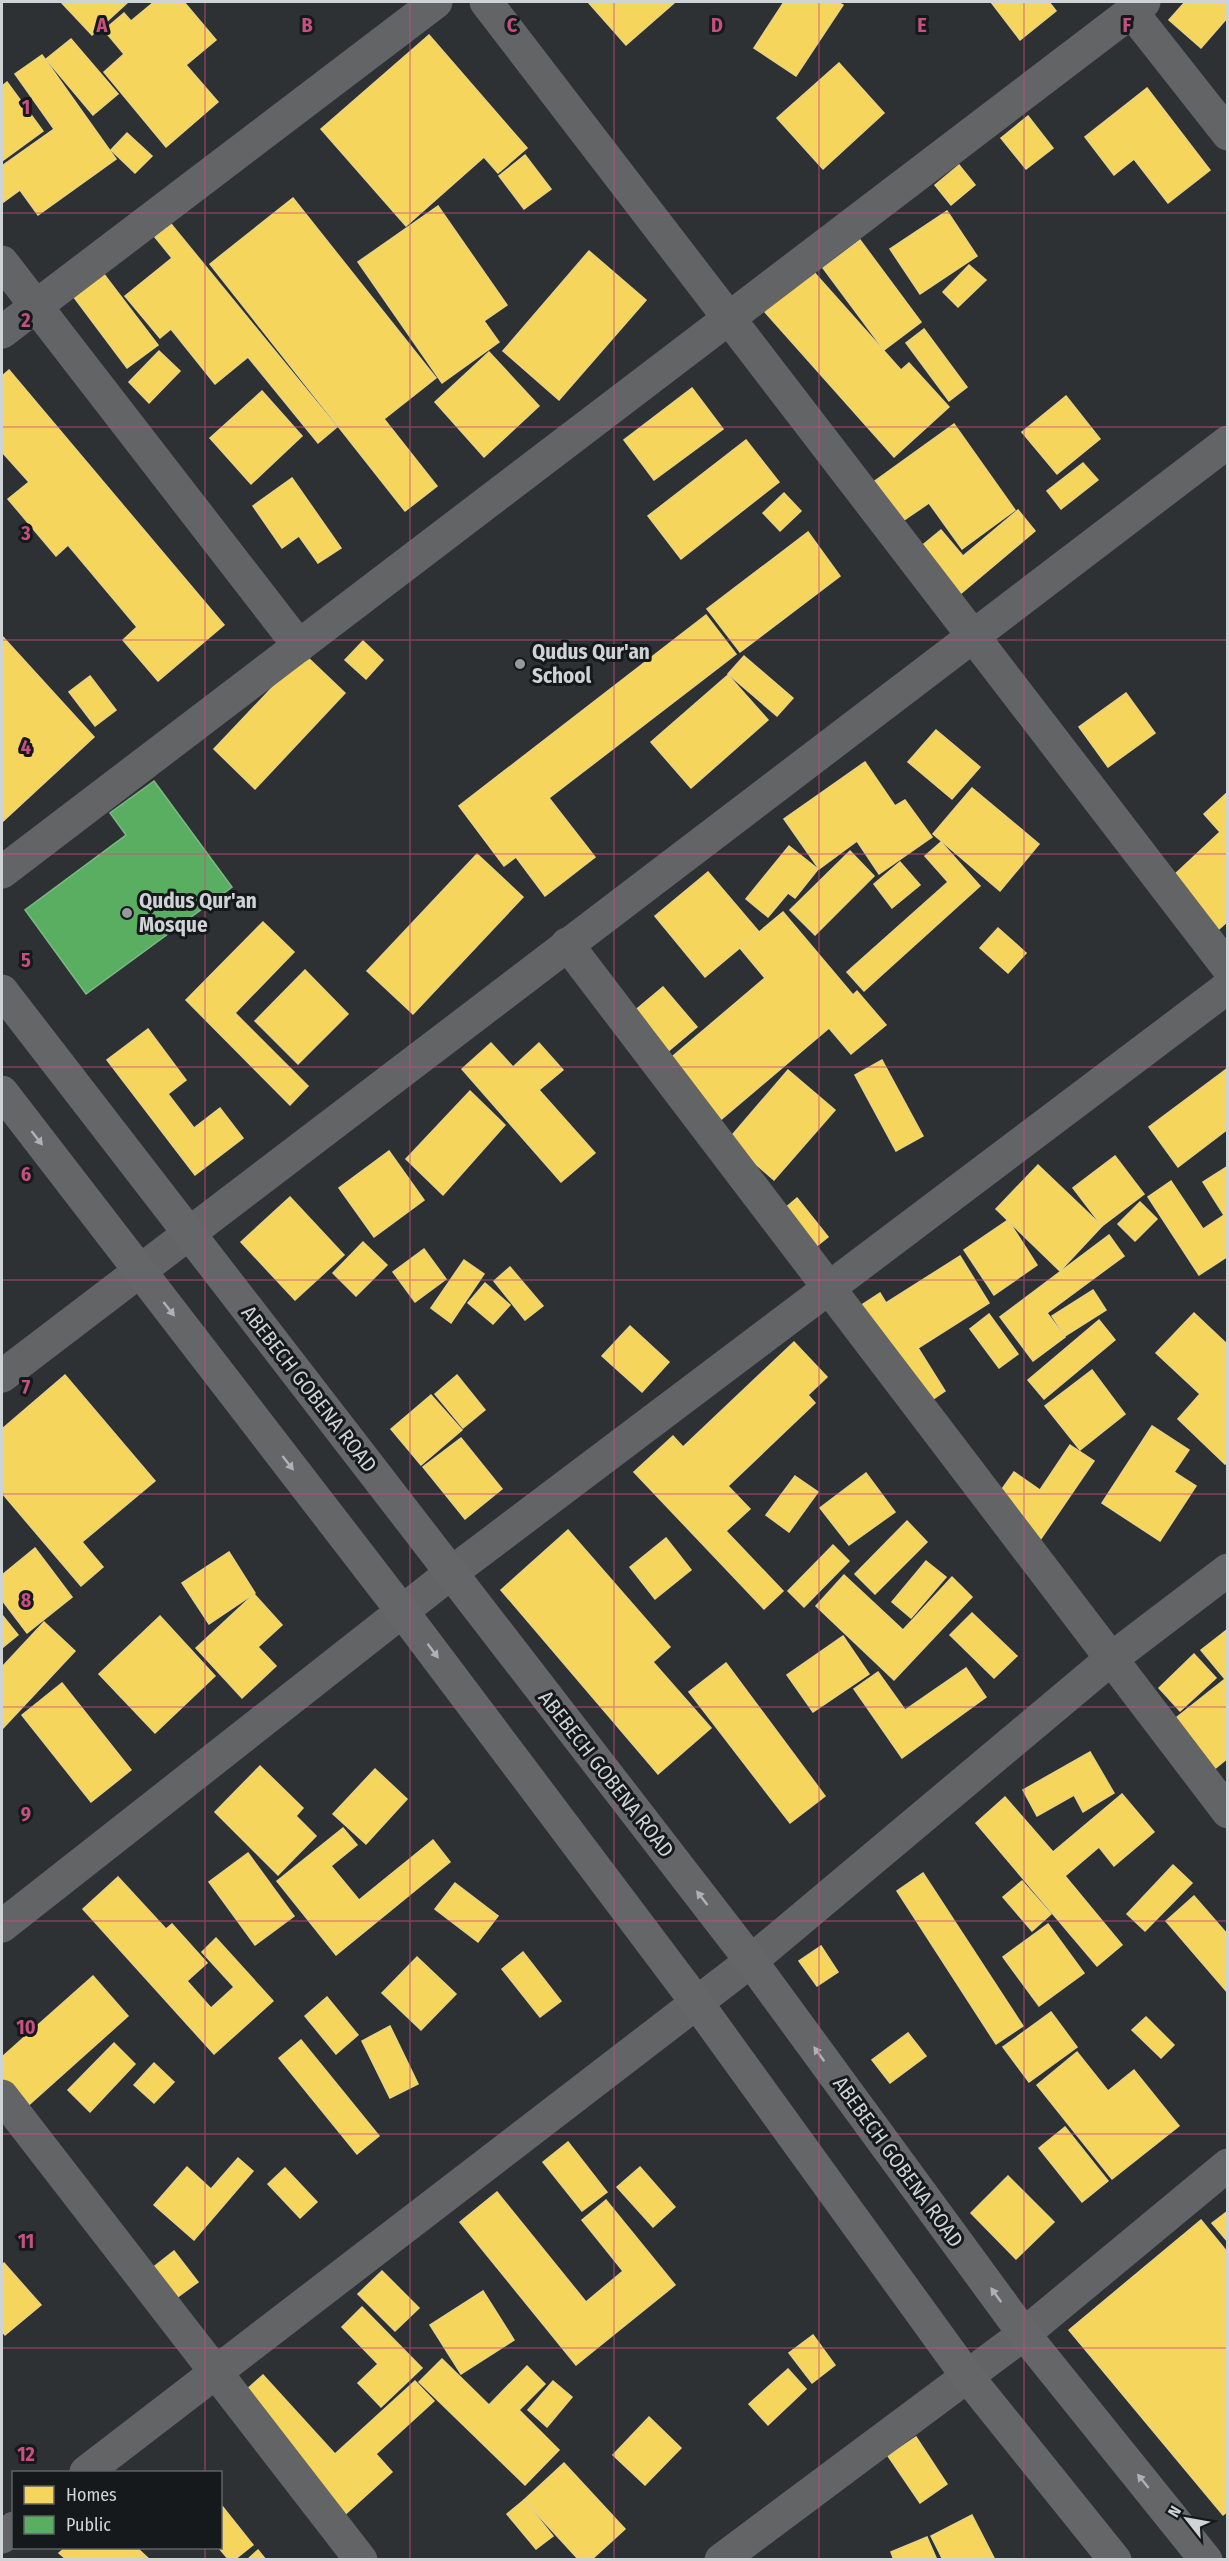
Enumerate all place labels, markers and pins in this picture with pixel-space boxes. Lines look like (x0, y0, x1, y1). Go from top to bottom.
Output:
place label: Qudus Qur'an School (532, 639, 650, 689)
marker: Qudus Qur'an School (513, 657, 527, 671)
place label: Qudus Qur'an Mosque (139, 888, 257, 938)
marker: Qudus Qur'an Mosque (120, 906, 134, 920)

